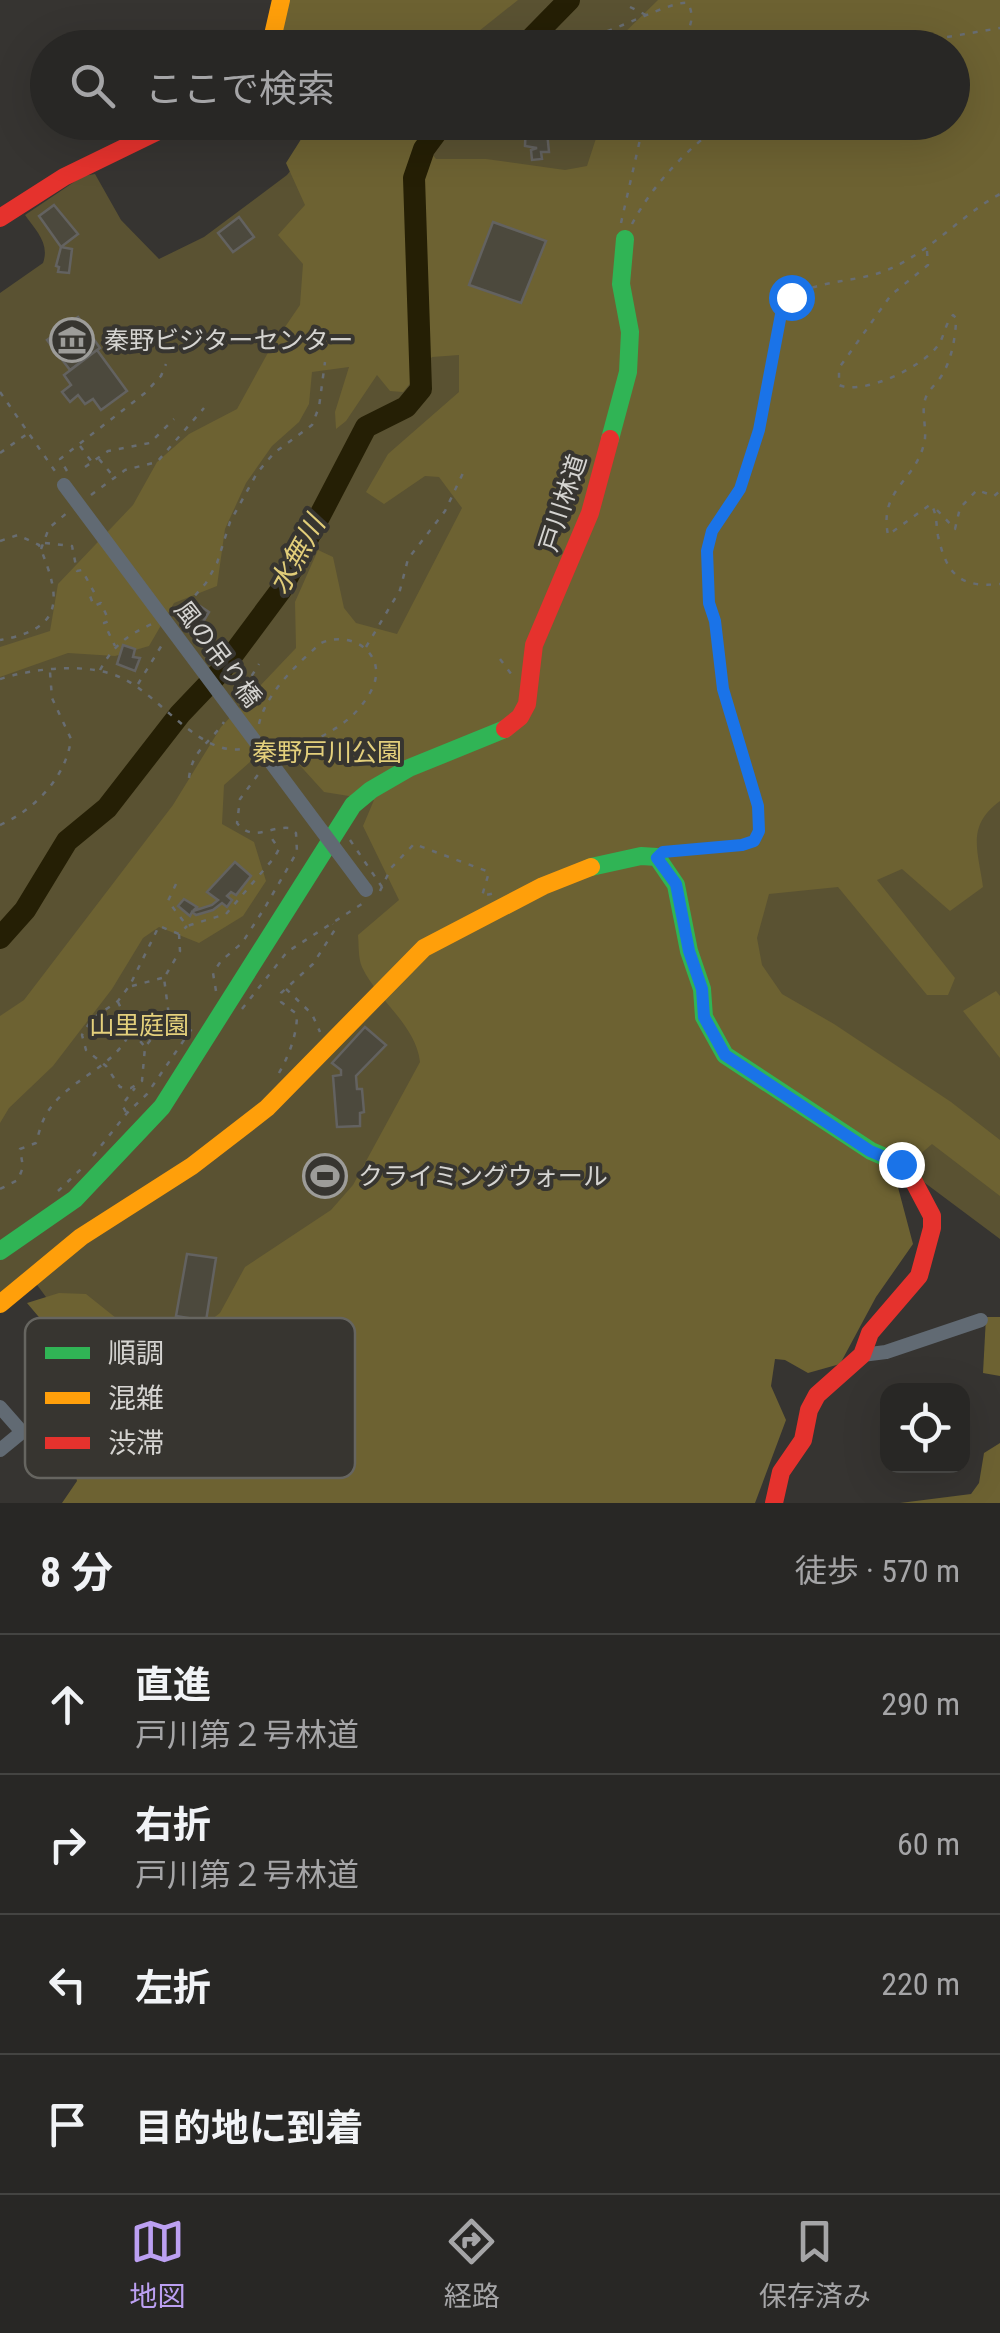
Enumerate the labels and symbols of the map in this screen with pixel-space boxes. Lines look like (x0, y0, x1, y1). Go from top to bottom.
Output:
route start (769, 275, 815, 321)
museum icon: 秦野ビジターセンター (49, 317, 95, 363)
place label: 秦野ビジターセンター (104, 326, 354, 355)
street label: 戸川林道 (534, 451, 592, 555)
water label: 水無川 (262, 508, 333, 600)
street label: 風の吊り橋 (169, 595, 267, 713)
park label: 秦野戸川公園 (252, 738, 402, 767)
park label: 山里庭園 (89, 1011, 189, 1040)
route end (879, 1142, 925, 1188)
sports icon: クライミングウォール (302, 1153, 348, 1199)
place label: クライミングウォール (358, 1162, 608, 1191)
legend (25, 1318, 355, 1478)
text: 順調 (108, 1337, 164, 1370)
text: 混雑 (108, 1382, 164, 1415)
text: 渋滞 (108, 1427, 164, 1460)

